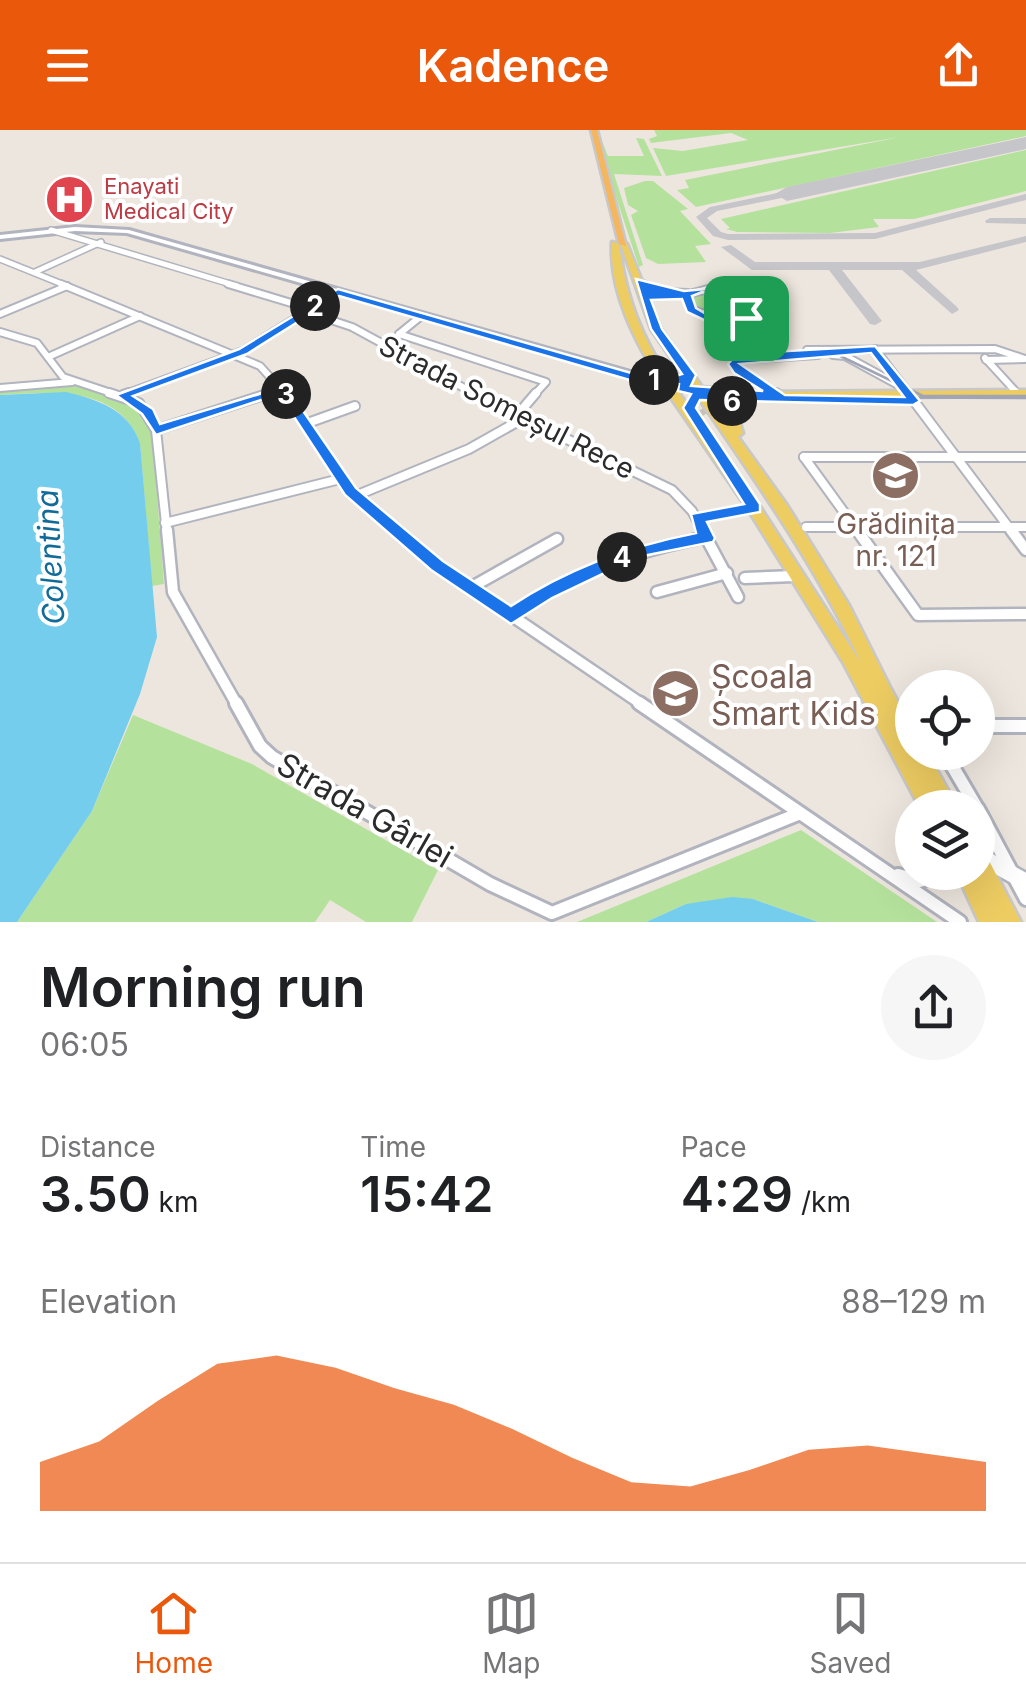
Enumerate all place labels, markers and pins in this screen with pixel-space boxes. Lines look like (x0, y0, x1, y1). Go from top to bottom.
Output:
hospital icon: Enayati Medical City (43, 173, 95, 225)
place label: Enayati Medical City (104, 173, 234, 224)
pin (704, 276, 789, 361)
pin: 2 (290, 281, 340, 331)
pin: 1 (629, 355, 679, 405)
pin: 3 (261, 369, 311, 419)
pin: 6 (707, 376, 757, 426)
school or university icon: Grădinița nr. 121 (870, 450, 922, 502)
place label: Grădinița nr. 121 (836, 507, 956, 573)
pin: 4 (597, 532, 647, 582)
place label: Școala Smart Kids (711, 657, 876, 733)
school or university icon: Școala Smart Kids (650, 668, 702, 720)

